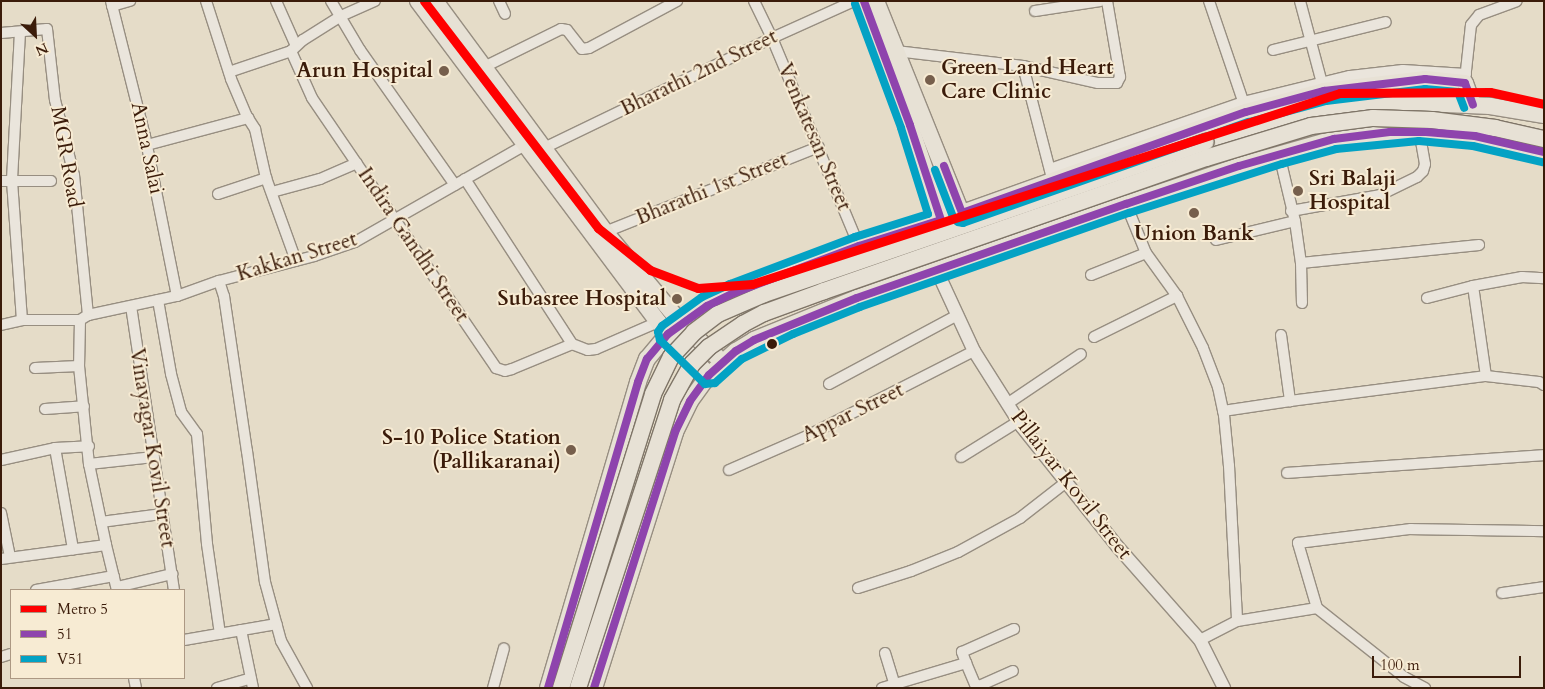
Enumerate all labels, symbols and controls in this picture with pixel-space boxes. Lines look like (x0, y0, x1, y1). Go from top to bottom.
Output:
north arrow (10, 10, 60, 60)
street label: Bharathi 2nd Street (616, 24, 782, 122)
text: N (32, 38, 51, 60)
place label: Green Land Heart Care Clinic (941, 55, 1113, 105)
place label: Arun Hospital (296, 58, 433, 84)
street label: Venkatesan Street (772, 60, 856, 214)
marker: Arun Hospital (437, 64, 451, 78)
marker: Green Land Heart Care Clinic (923, 73, 937, 87)
street label: Anna Salai (125, 100, 169, 196)
street label: MGR Road (45, 104, 87, 210)
street label: Bharathi 1st Street (632, 147, 792, 231)
street label: Indira Gandhi Street (352, 163, 474, 327)
place label: Sri Balaji Hospital (1309, 166, 1396, 216)
marker: Sri Balaji Hospital (1291, 184, 1305, 198)
marker: Union Bank (1188, 207, 1200, 219)
place label: Union Bank (1134, 221, 1254, 247)
street label: Kakkan Street (234, 227, 360, 287)
place label: Subasree Hospital (498, 286, 666, 312)
marker: Subasree Hospital (670, 292, 684, 306)
unlabelled marker (767, 339, 777, 349)
street label: Vinayagar Kovil Street (124, 346, 180, 550)
street label: Appar Street (798, 378, 908, 448)
street label: Pillaiyar Kovil Street (1005, 405, 1137, 565)
place label: S-10 Police Station (Pallikaranai) (382, 425, 561, 475)
marker: S-10 Police Station (Pallikaranai) (565, 444, 577, 456)
legend (10, 589, 185, 679)
text: Metro 5 (57, 599, 108, 619)
text: 51 (57, 624, 72, 644)
scale bar (1375, 646, 1524, 678)
text: V51 (57, 649, 83, 669)
text: 100 m (1380, 655, 1420, 675)

